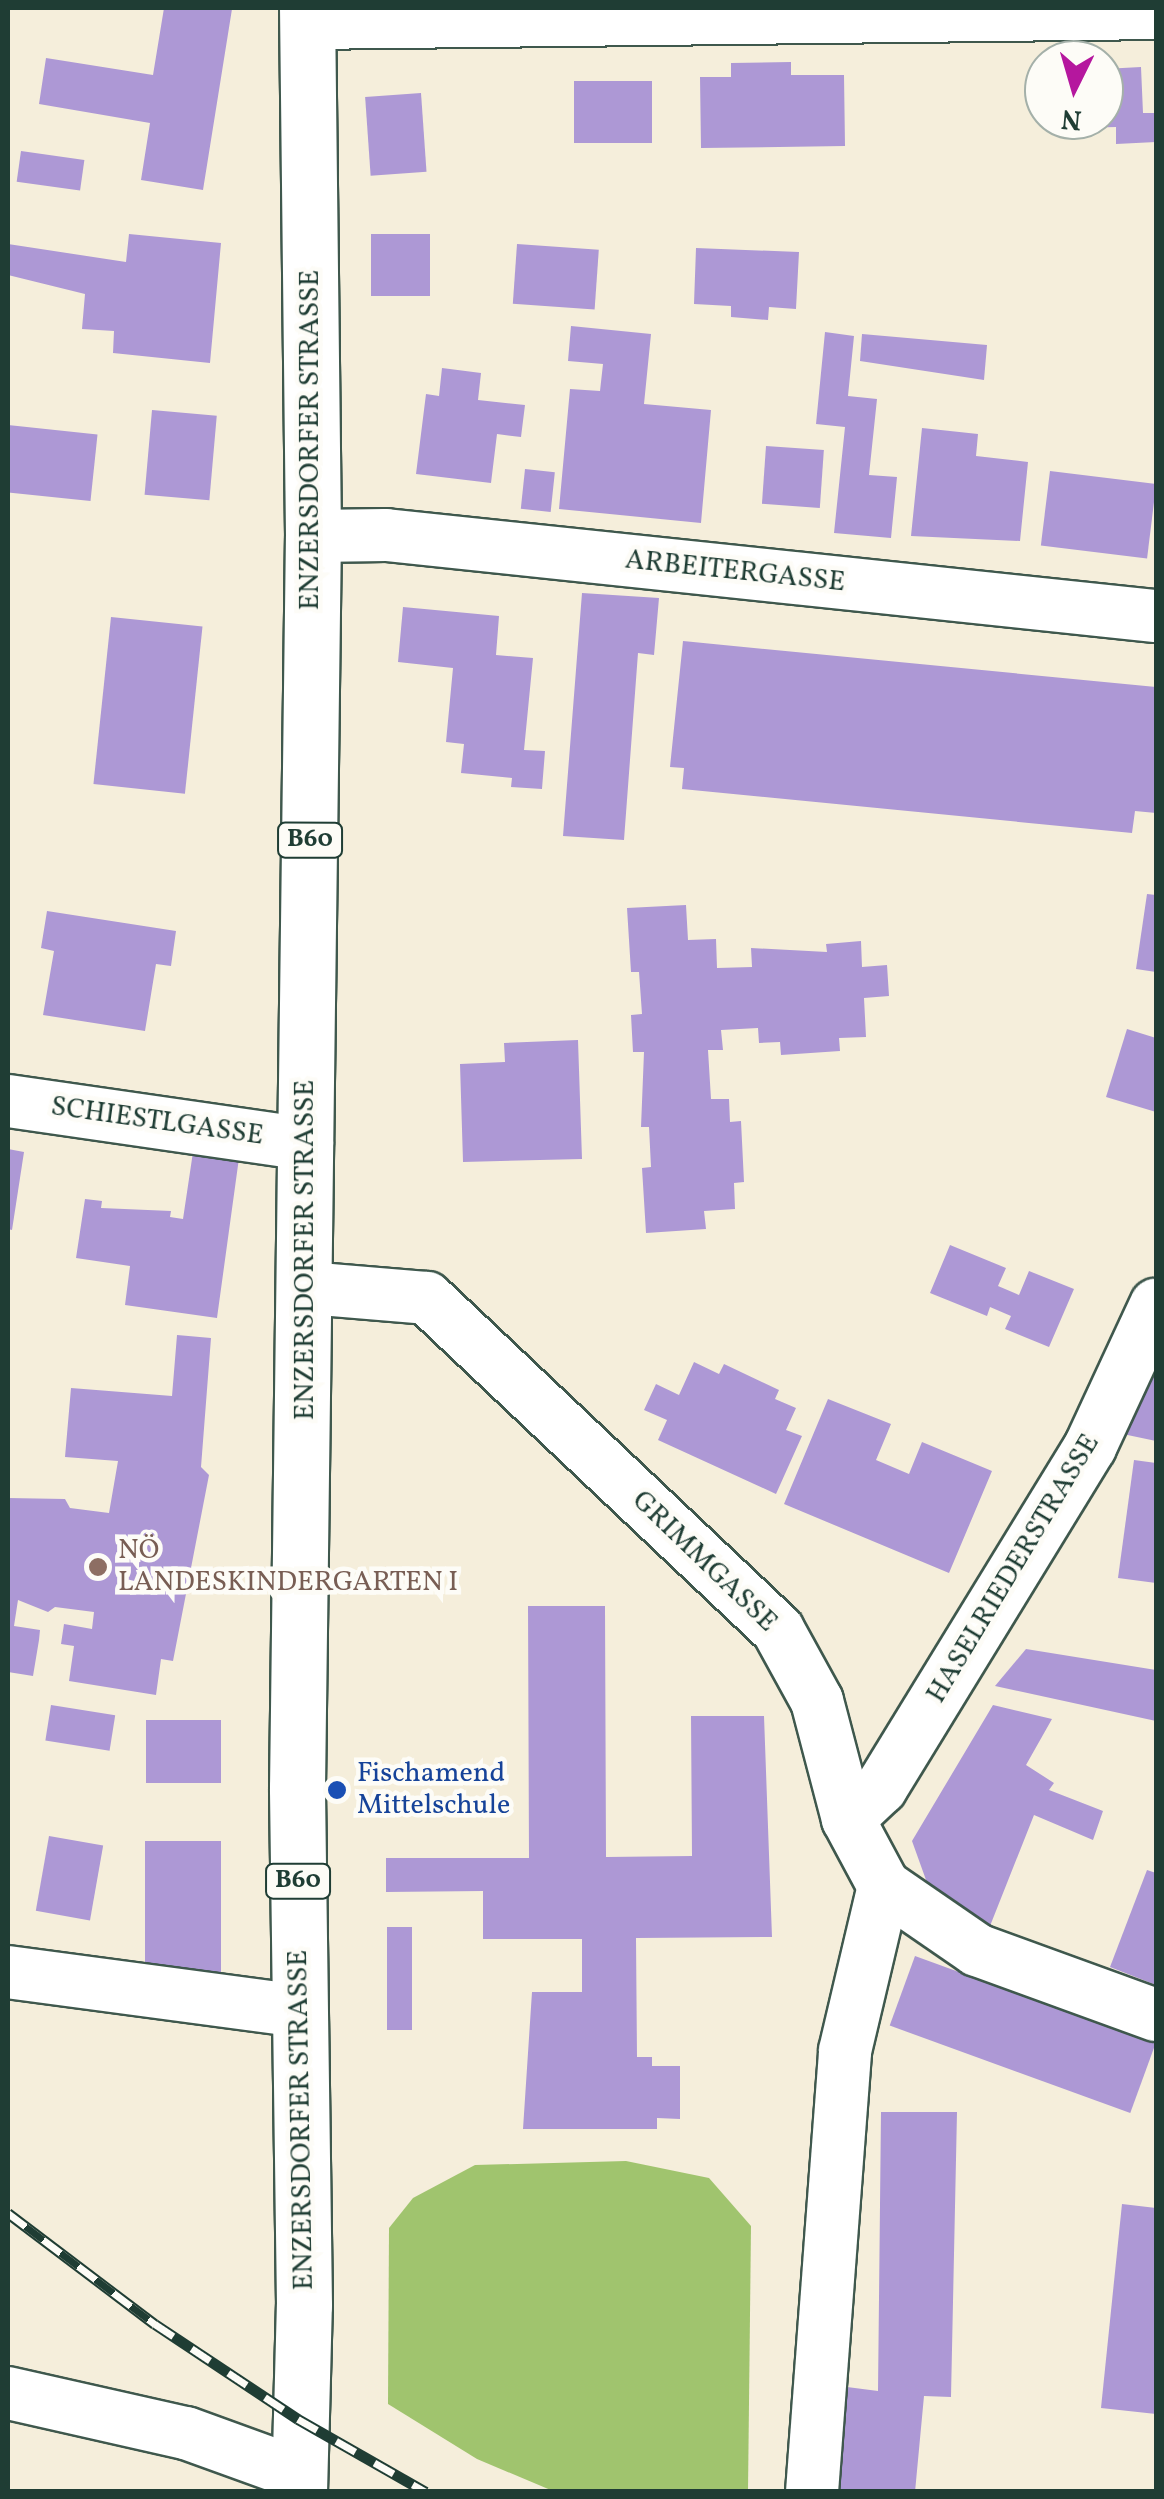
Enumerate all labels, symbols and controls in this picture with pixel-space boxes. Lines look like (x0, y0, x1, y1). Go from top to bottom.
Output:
north arrow (1024, 40, 1124, 140)
text: N (1060, 98, 1083, 139)
street label: ENZERSDORFER STRASSE (294, 270, 328, 610)
street label: ARBEITERGASSE (623, 544, 847, 600)
road number: B60 (275, 820, 345, 860)
street label: ENZERSDORFER STRASSE (289, 1080, 323, 1420)
street label: SCHIESTLGASSE (49, 1090, 265, 1154)
street label: HASELRIEDERSTRASSE (920, 1428, 1108, 1710)
street label: GRIMMGASSE (624, 1484, 784, 1640)
place label: NÖ LANDESKINDERGARTEN I (118, 1534, 458, 1600)
marker: NÖ LANDESKINDERGARTEN I (87, 1556, 109, 1578)
place label: Fischamend Mittelschule (357, 1757, 510, 1823)
marker: Fischamend Mittelschule (326, 1779, 348, 1801)
road number: B60 (263, 1861, 333, 1901)
street label: ENZERSDORFER STRASSE (282, 1949, 322, 2291)

